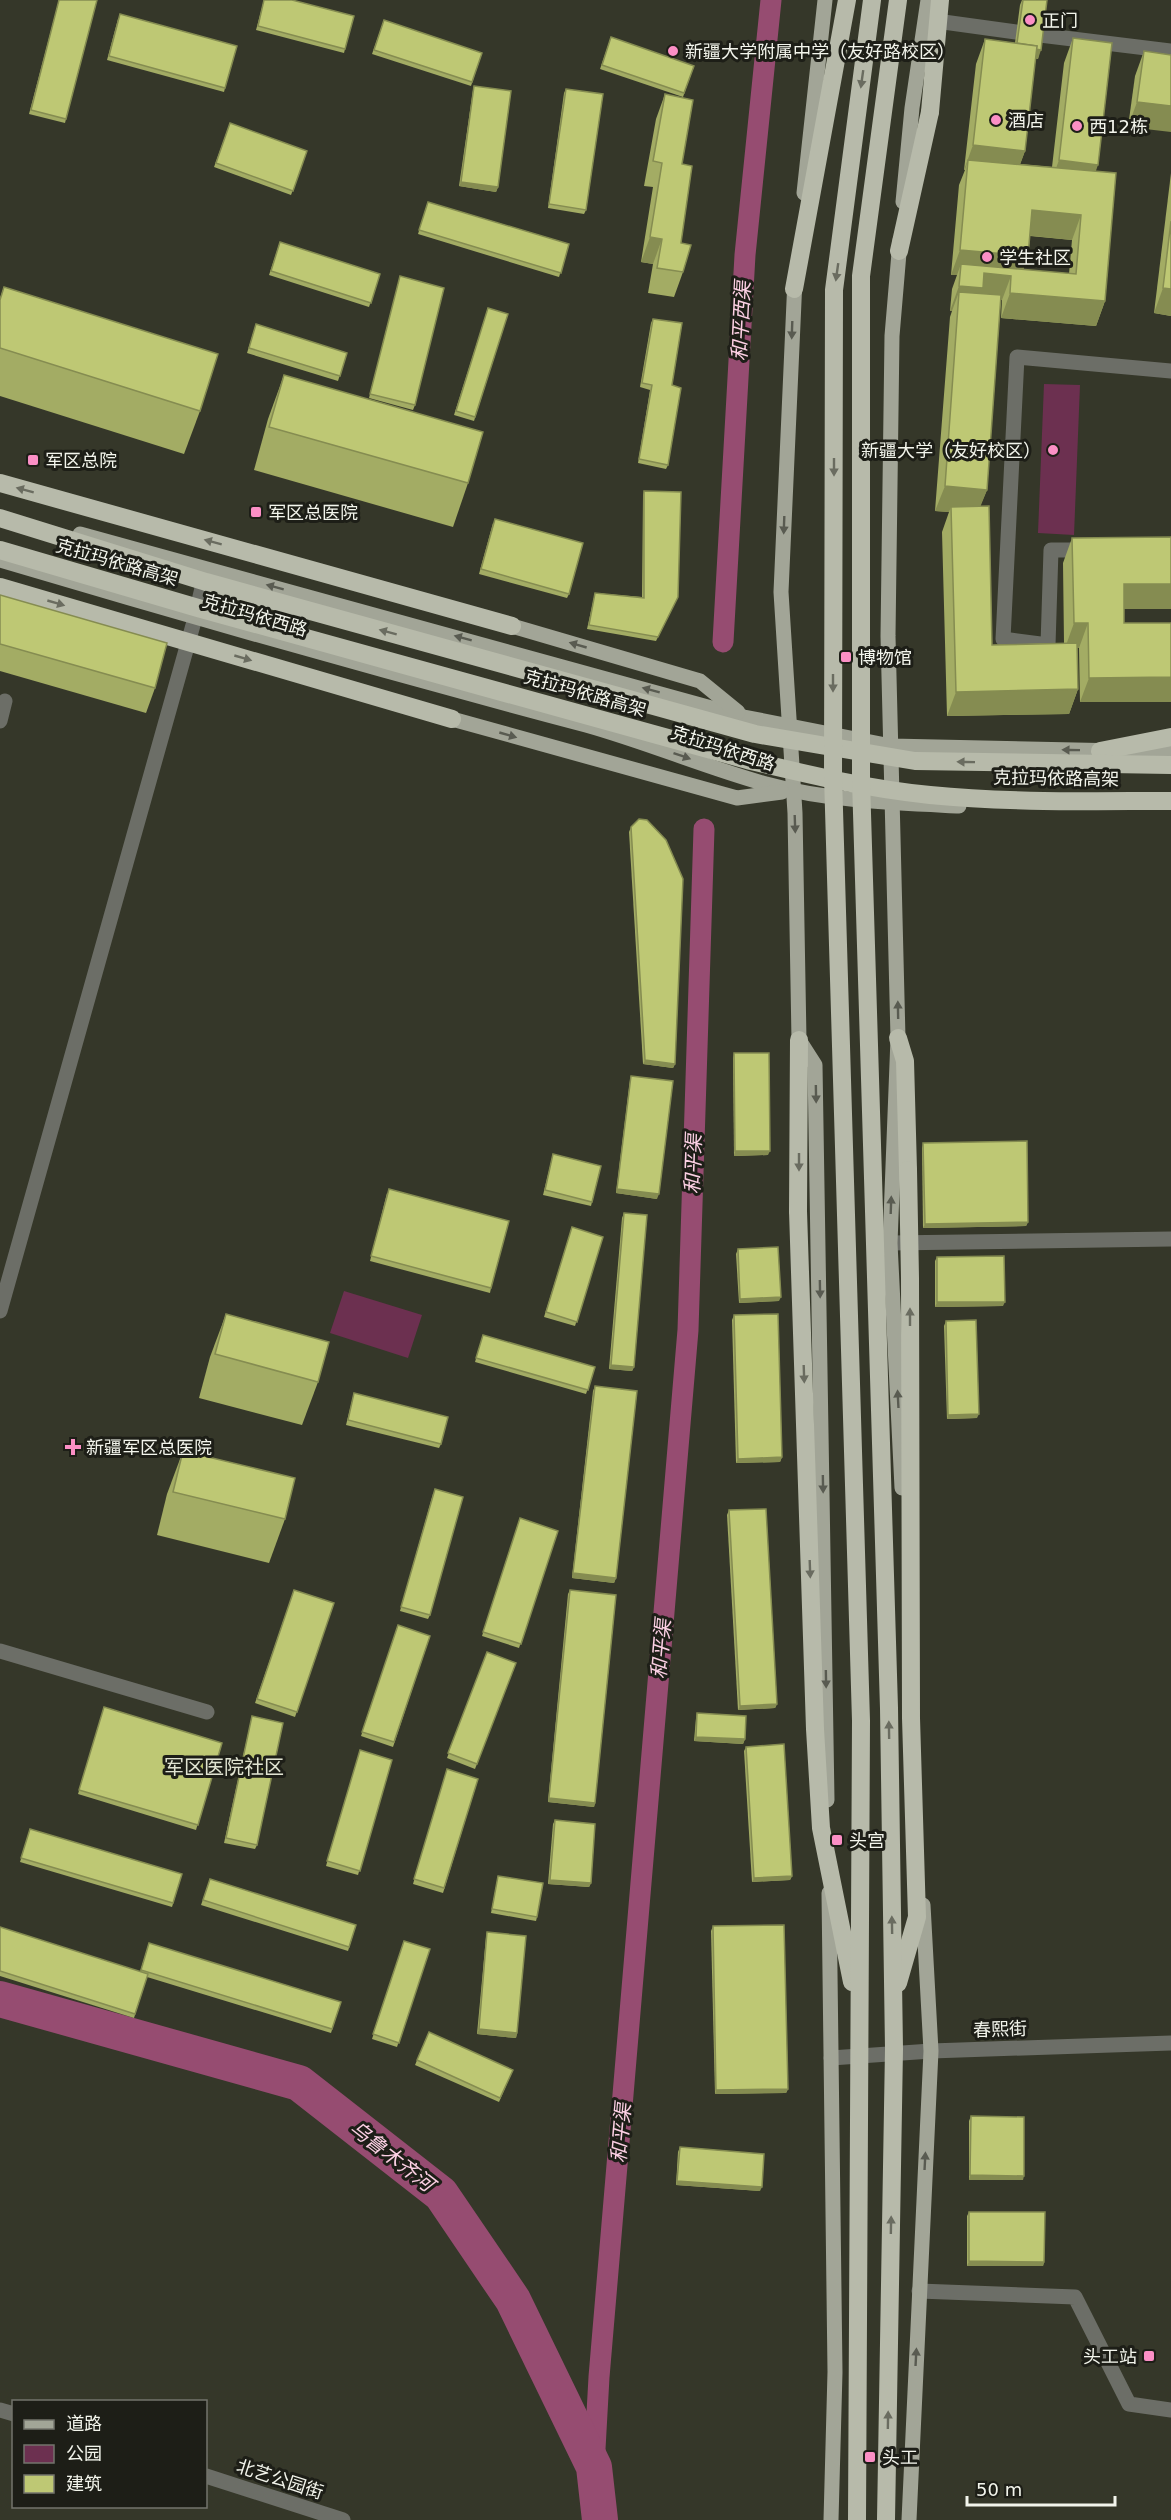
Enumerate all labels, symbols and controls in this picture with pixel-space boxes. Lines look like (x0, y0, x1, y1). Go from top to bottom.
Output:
place label: 正门 (1042, 10, 1078, 31)
marker: 正门 (1023, 13, 1037, 27)
place label: 新疆大学附属中学（友好路校区） (685, 41, 955, 62)
marker: 新疆大学附属中学（友好路校区） (666, 44, 680, 58)
one-way arrow (857, 69, 867, 88)
place label: 酒店 (1008, 110, 1044, 131)
marker: 酒店 (989, 113, 1003, 127)
place label: 西12栋 (1089, 116, 1148, 137)
marker: 西12栋 (1070, 119, 1084, 133)
place label: 学生社区 (999, 247, 1071, 268)
marker: 学生社区 (980, 250, 994, 264)
one-way arrow (832, 263, 841, 282)
water label: 和平西渠 (727, 277, 755, 362)
one-way arrow (787, 320, 796, 339)
place label: 新疆大学（友好校区） (861, 440, 1041, 461)
marker: 新疆大学（友好校区） (1046, 443, 1060, 457)
place label: 军区总院 (45, 450, 117, 471)
marker: 军区总院 (26, 453, 40, 467)
one-way arrow (829, 457, 839, 476)
one-way arrow (16, 485, 34, 494)
place label: 军区总医院 (268, 502, 358, 523)
marker: 军区总医院 (249, 505, 263, 519)
one-way arrow (779, 515, 788, 534)
street label: 克拉玛依路高架 (54, 535, 180, 589)
one-way arrow (204, 537, 222, 546)
one-way arrow (266, 582, 284, 591)
street label: 克拉玛依西路 (200, 590, 310, 640)
one-way arrow (47, 599, 65, 608)
one-way arrow (378, 627, 396, 636)
one-way arrow (454, 633, 472, 643)
one-way arrow (569, 640, 587, 649)
place label: 博物馆 (858, 647, 912, 668)
marker: 博物馆 (839, 650, 853, 664)
one-way arrow (234, 654, 252, 663)
street label: 克拉玛依路高架 (522, 666, 648, 720)
one-way arrow (828, 673, 838, 692)
one-way arrow (642, 685, 660, 694)
street label: 克拉玛依西路 (668, 721, 778, 775)
one-way arrow (499, 731, 517, 740)
one-way arrow (1061, 745, 1080, 755)
one-way arrow (673, 751, 691, 761)
one-way arrow (956, 757, 975, 767)
street label: 克拉玛依路高架 (993, 766, 1119, 790)
one-way arrow (790, 815, 800, 834)
one-way arrow (893, 1000, 902, 1019)
one-way arrow (811, 1084, 821, 1103)
water label: 和平渠 (680, 1131, 706, 1194)
one-way arrow (794, 1152, 804, 1171)
one-way arrow (887, 1195, 896, 1214)
one-way arrow (815, 1279, 825, 1298)
one-way arrow (905, 1308, 915, 1327)
one-way arrow (799, 1364, 808, 1383)
one-way arrow (893, 1390, 902, 1409)
place label: 新疆军区总医院 (86, 1437, 212, 1458)
marker: 新疆军区总医院 (64, 1438, 82, 1456)
one-way arrow (818, 1474, 828, 1493)
one-way arrow (805, 1559, 814, 1578)
water label: 和平渠 (646, 1615, 676, 1680)
one-way arrow (821, 1669, 831, 1688)
one-way arrow (884, 1720, 894, 1739)
district label: 军区医院社区 (164, 1755, 284, 1779)
place label: 头宫 (849, 1830, 885, 1851)
marker: 头宫 (830, 1833, 844, 1847)
one-way arrow (887, 1915, 897, 1934)
street label: 春熙街 (973, 2018, 1027, 2040)
water label: 和平渠 (606, 2099, 636, 2164)
water label: 乌鲁木齐河 (345, 2116, 442, 2199)
one-way arrow (921, 2151, 930, 2170)
one-way arrow (886, 2215, 896, 2234)
place label: 头工站 (1083, 2346, 1137, 2367)
one-way arrow (912, 2347, 921, 2366)
marker: 头工站 (1142, 2349, 1156, 2363)
legend (12, 2400, 207, 2508)
one-way arrow (883, 2410, 893, 2429)
text: 道路 (66, 2413, 102, 2434)
text: 公园 (66, 2443, 102, 2464)
place label: 头工 (882, 2447, 918, 2468)
marker: 头工 (863, 2450, 877, 2464)
street label: 北艺公园街 (234, 2455, 326, 2503)
scale bar (967, 2469, 1116, 2507)
text: 建筑 (66, 2473, 102, 2494)
text: 50 m (976, 2479, 1022, 2500)

